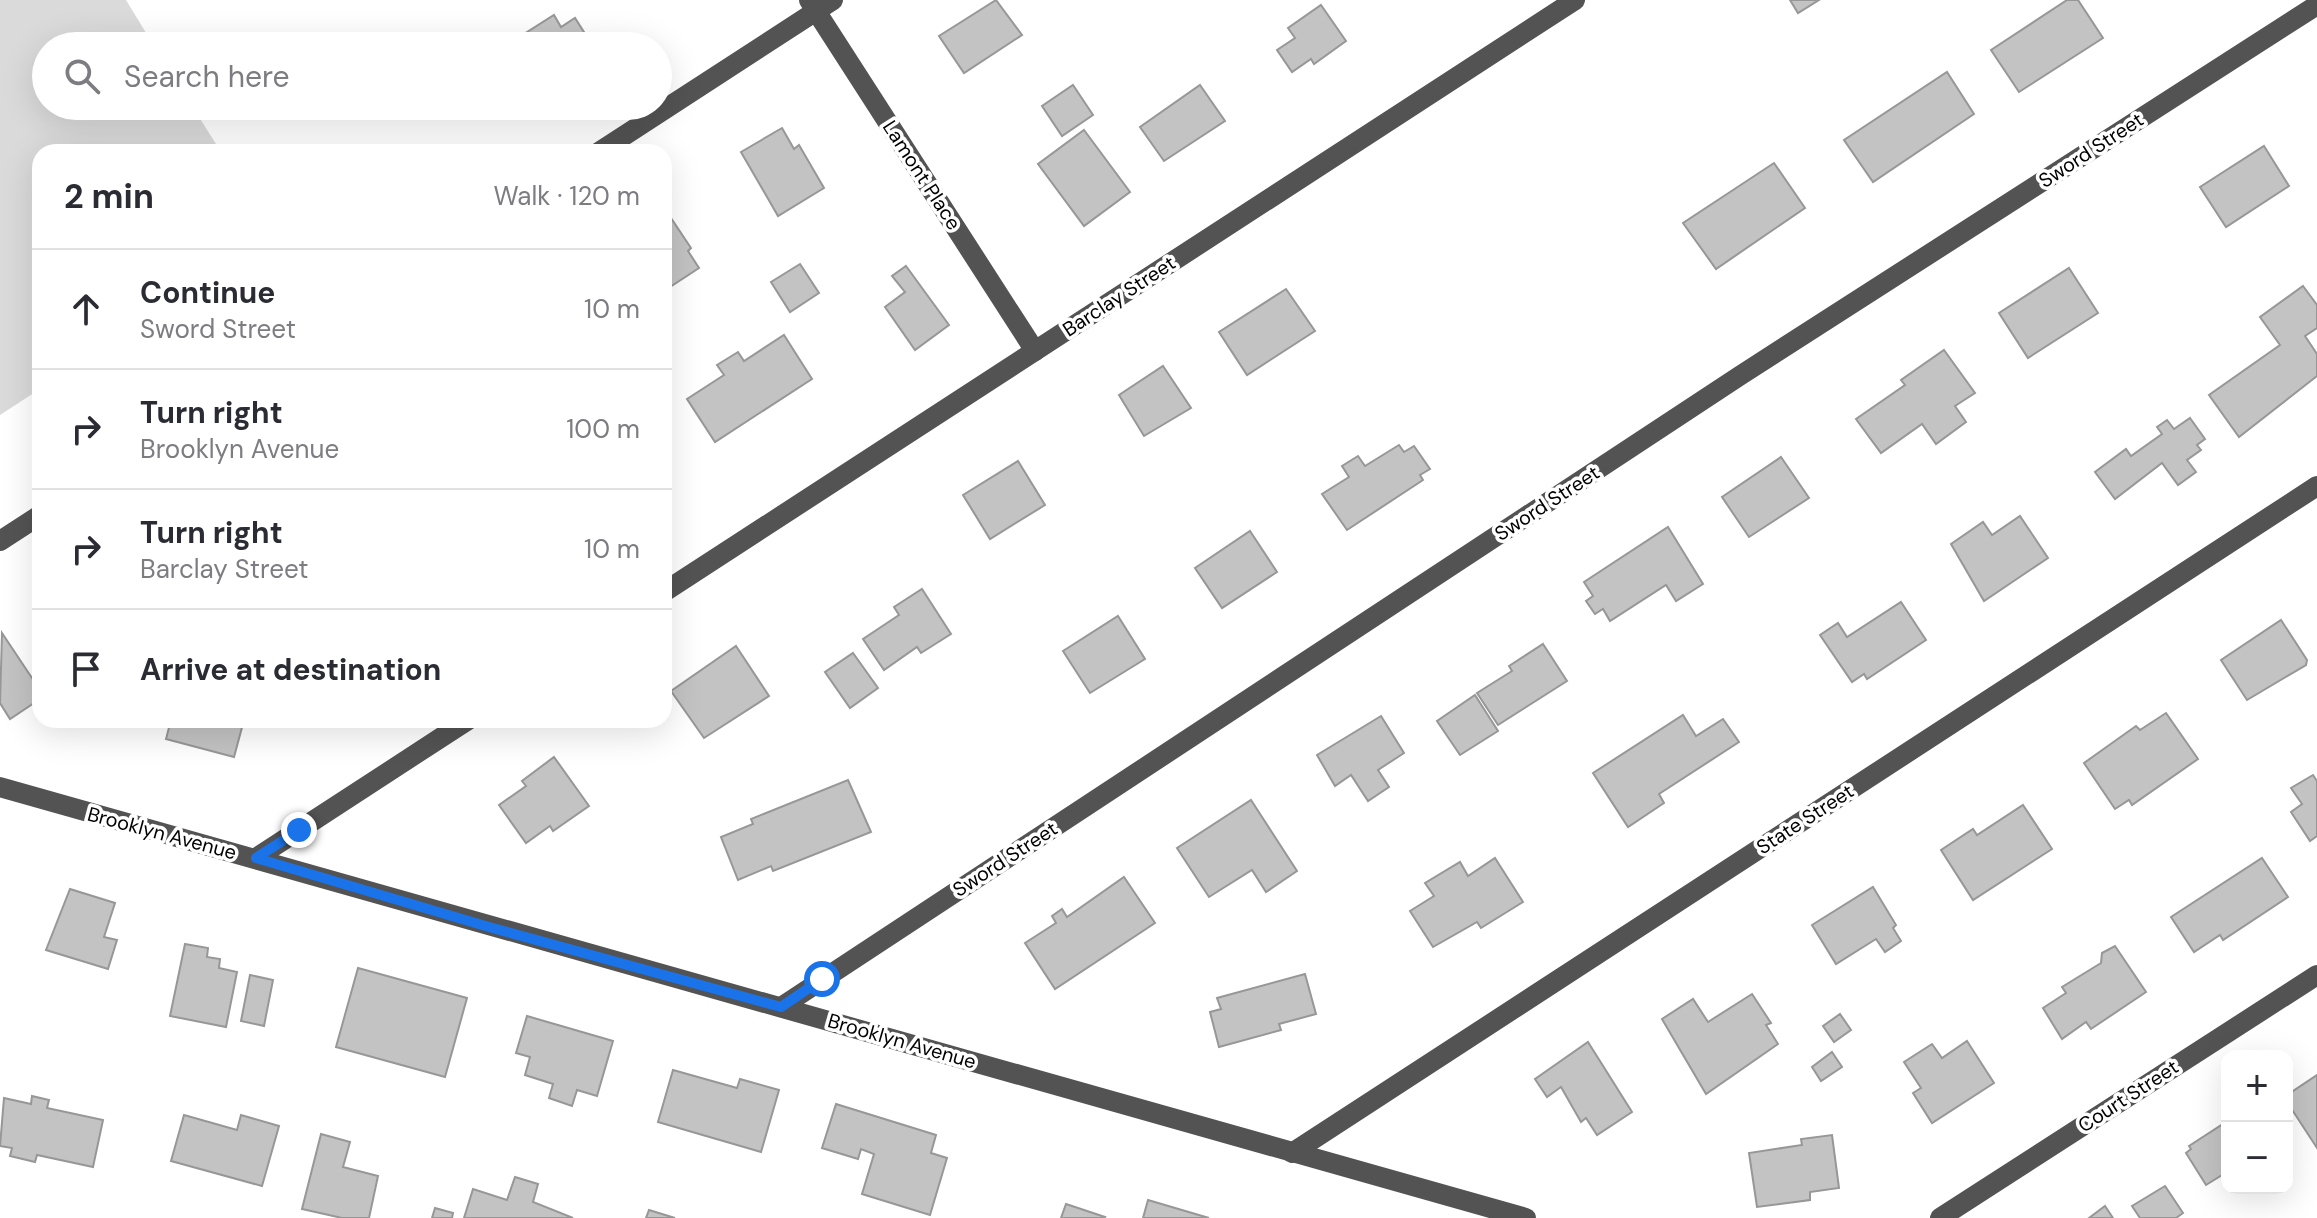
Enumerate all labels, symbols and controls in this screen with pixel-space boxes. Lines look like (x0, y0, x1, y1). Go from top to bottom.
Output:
search box (32, 32, 672, 120)
icon: search (60, 54, 104, 98)
text: Search here (124, 57, 290, 96)
street label: Sword Street (2034, 106, 2148, 194)
street label: Lamont Place (877, 115, 967, 235)
text: 2 min (64, 174, 154, 219)
text: Walk · 120 m (493, 179, 640, 213)
street label: Barclay Street (1058, 250, 1181, 342)
text: Continue (140, 273, 275, 312)
icon: ahead (64, 287, 108, 331)
text: 10 m (584, 292, 640, 326)
text: Sword Street (140, 312, 296, 346)
text: Turn right (140, 393, 283, 432)
icon: right (64, 407, 108, 451)
text: 100 m (566, 412, 640, 446)
text: Brooklyn Avenue (140, 432, 339, 466)
street label: Sword Street (1490, 459, 1604, 547)
text: Turn right (140, 513, 283, 552)
icon: right (64, 527, 108, 571)
text: 10 m (584, 532, 640, 566)
text: Barclay Street (140, 552, 308, 586)
icon: arrive (64, 647, 108, 691)
text: Arrive at destination (140, 650, 441, 689)
street label: State Street (1751, 778, 1859, 860)
street label: Brooklyn Avenue (85, 801, 239, 865)
route end (281, 812, 317, 848)
street label: Sword Street (948, 815, 1062, 903)
route start (804, 961, 840, 997)
street label: Brooklyn Avenue (825, 1007, 979, 1075)
map controls (2221, 1050, 2293, 1194)
button: + (2221, 1050, 2293, 1122)
street label: Court Street (2073, 1054, 2183, 1138)
button: − (2221, 1122, 2293, 1194)

